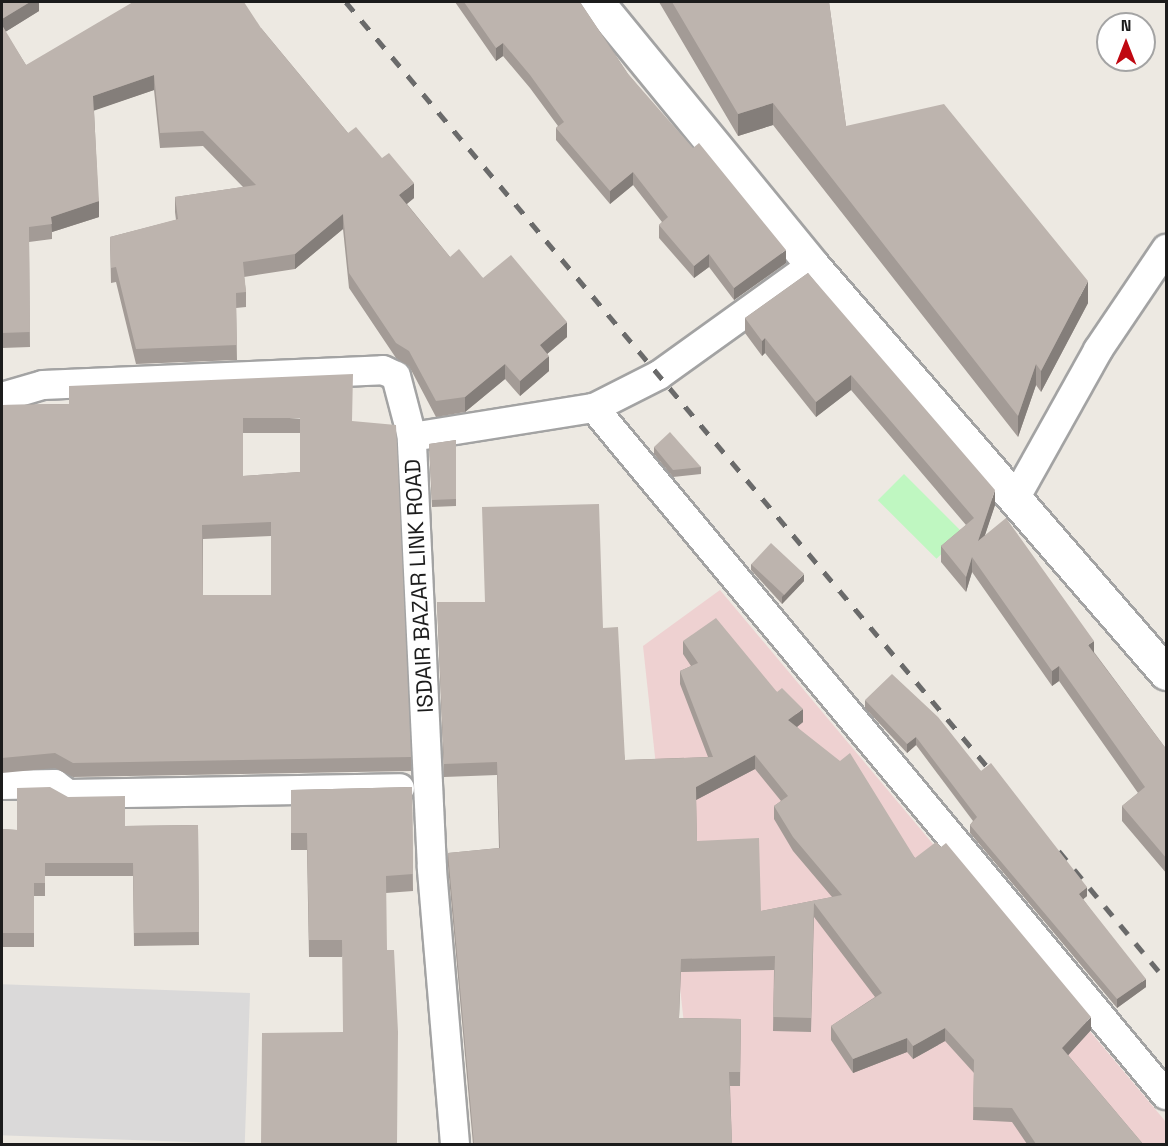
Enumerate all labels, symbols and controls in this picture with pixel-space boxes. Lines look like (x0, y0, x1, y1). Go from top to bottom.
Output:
north arrow (1096, 12, 1156, 72)
text: N (1121, 15, 1131, 36)
street label: ISDAIR BAZAR LINK ROAD (399, 458, 439, 714)

